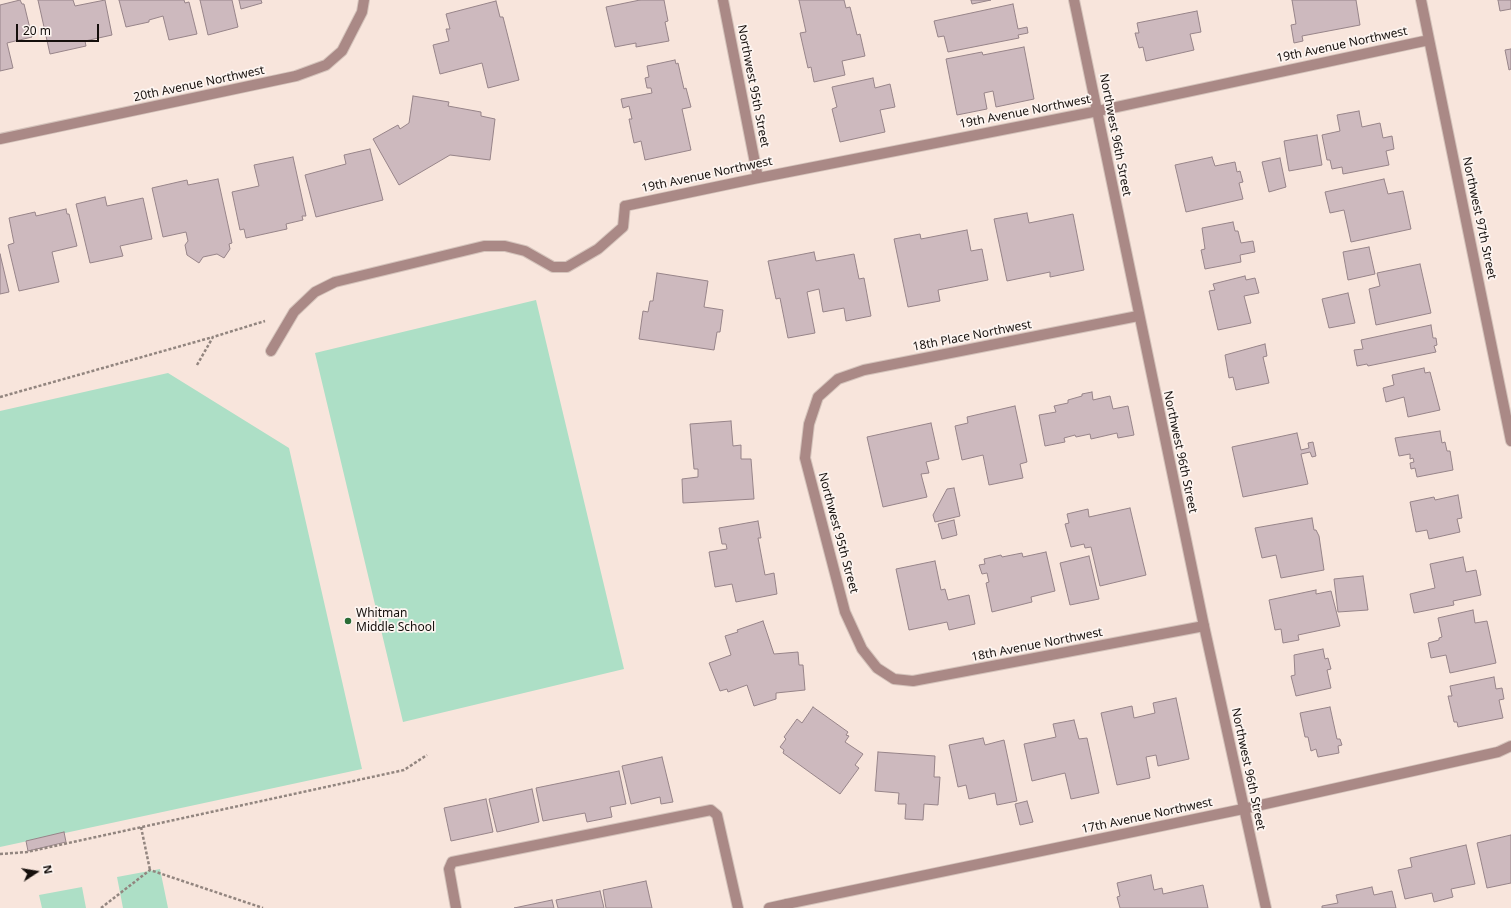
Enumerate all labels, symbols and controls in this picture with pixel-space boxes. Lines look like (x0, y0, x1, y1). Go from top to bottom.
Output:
scale bar (18, 16, 101, 42)
text: 20 m (23, 22, 51, 39)
street label: Northwest 95th Street (734, 23, 772, 149)
street label: 19th Avenue Northwest (1275, 24, 1409, 66)
street label: 20th Avenue Northwest (132, 63, 266, 105)
street label: Northwest 96th Street (1096, 72, 1134, 198)
street label: 19th Avenue Northwest (958, 92, 1092, 132)
street label: 19th Avenue Northwest (640, 154, 774, 196)
street label: Northwest 97th Street (1459, 156, 1499, 280)
street label: 18th Place Northwest (911, 317, 1033, 355)
street label: Northwest 96th Street (1160, 390, 1200, 514)
street label: Northwest 95th Street (815, 471, 861, 595)
place label: Whitman Middle School (356, 607, 435, 635)
marker: Whitman Middle School (343, 616, 353, 626)
street label: 18th Avenue Northwest (970, 625, 1104, 665)
street label: Northwest 96th Street (1228, 707, 1268, 831)
street label: 17th Avenue Northwest (1080, 795, 1214, 837)
north arrow (16, 852, 56, 892)
text: N (40, 863, 56, 875)

